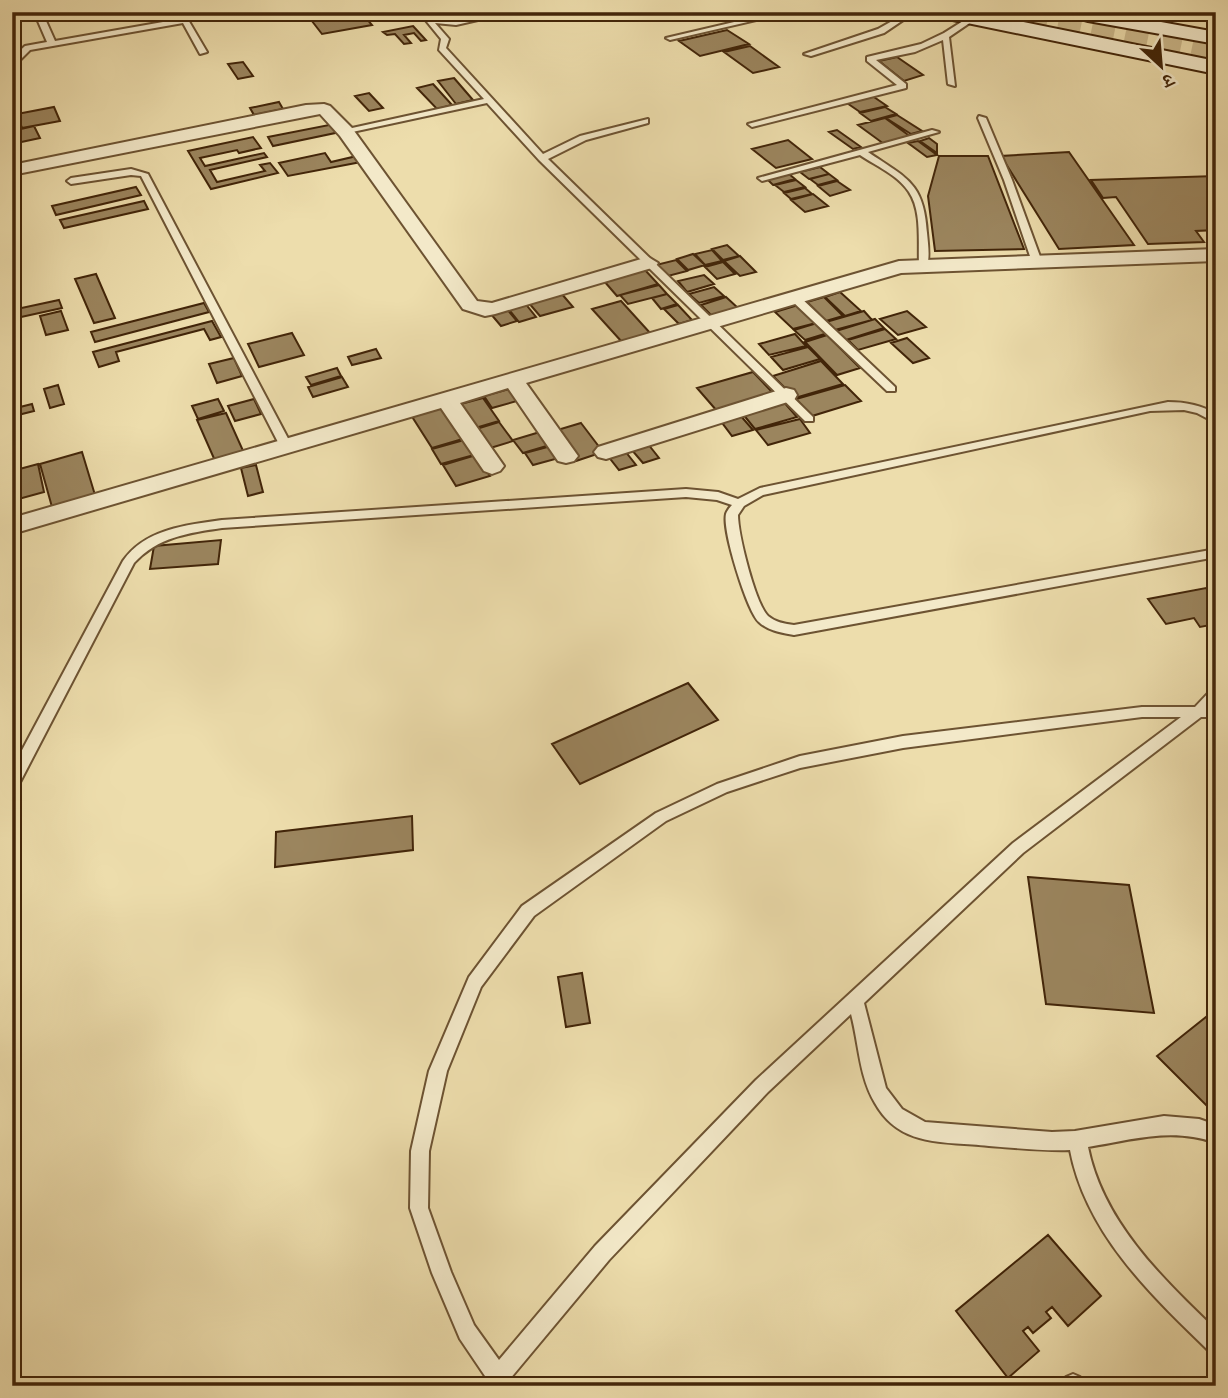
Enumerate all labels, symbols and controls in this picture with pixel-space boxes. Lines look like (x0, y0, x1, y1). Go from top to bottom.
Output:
north arrow (1126, 32, 1196, 102)
text: उ (1158, 67, 1178, 90)

